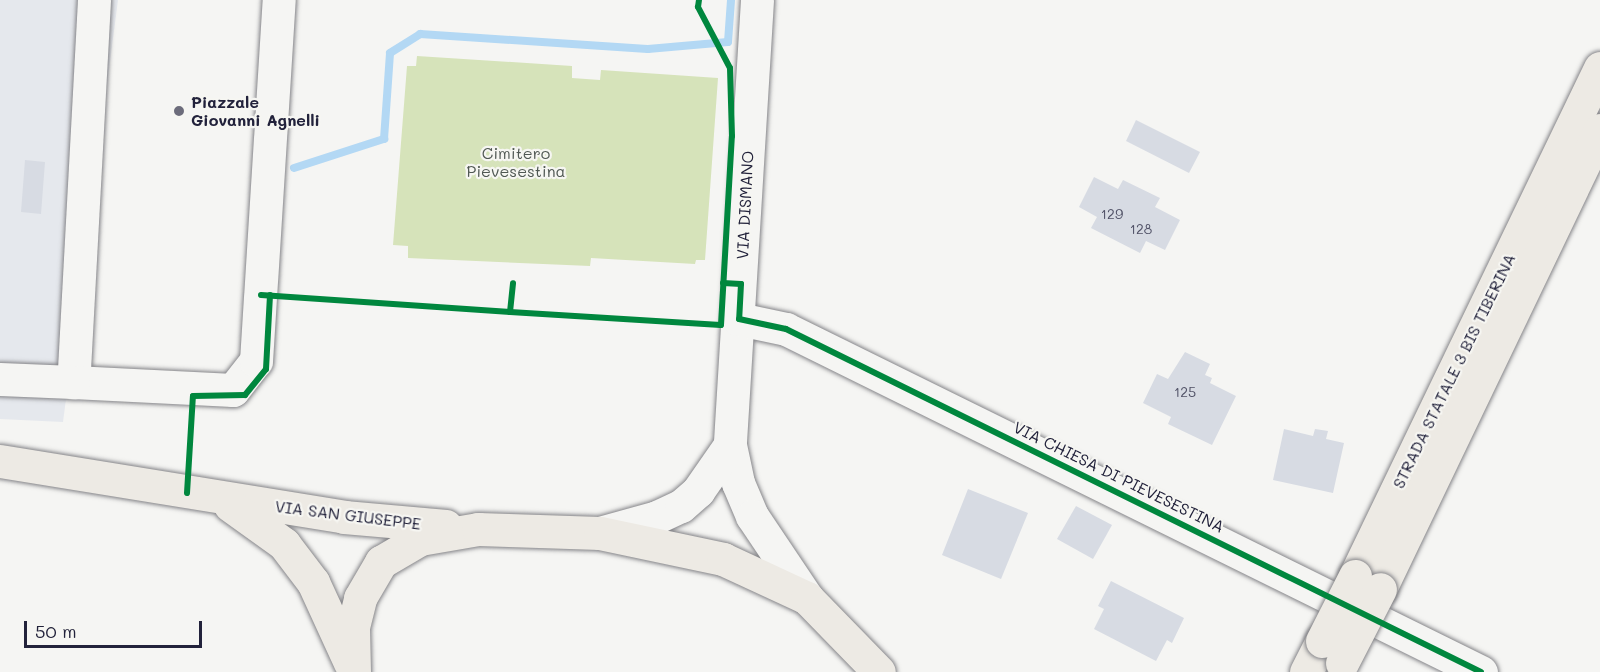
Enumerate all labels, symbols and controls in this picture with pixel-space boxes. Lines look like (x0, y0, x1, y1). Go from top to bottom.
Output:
place label: Piazzale Giovanni Agnelli (191, 92, 320, 130)
marker: Piazzale Giovanni Agnelli (172, 104, 186, 118)
park label: Cimitero Pievesestina (466, 143, 566, 181)
street label: VIA DISMANO (733, 150, 757, 260)
house number: 129 (1101, 206, 1123, 222)
house number: 128 (1130, 221, 1152, 237)
street label: STRADA STATALE 3 BIS TIBERINA (1389, 250, 1519, 492)
house number: 125 (1174, 384, 1196, 400)
street label: VIA CHIESA DI PIEVESESTINA (1010, 417, 1228, 537)
street label: VIA SAN GIUSEPPE (274, 497, 422, 533)
scale bar (27, 609, 206, 647)
text: 50 m (35, 619, 77, 643)

